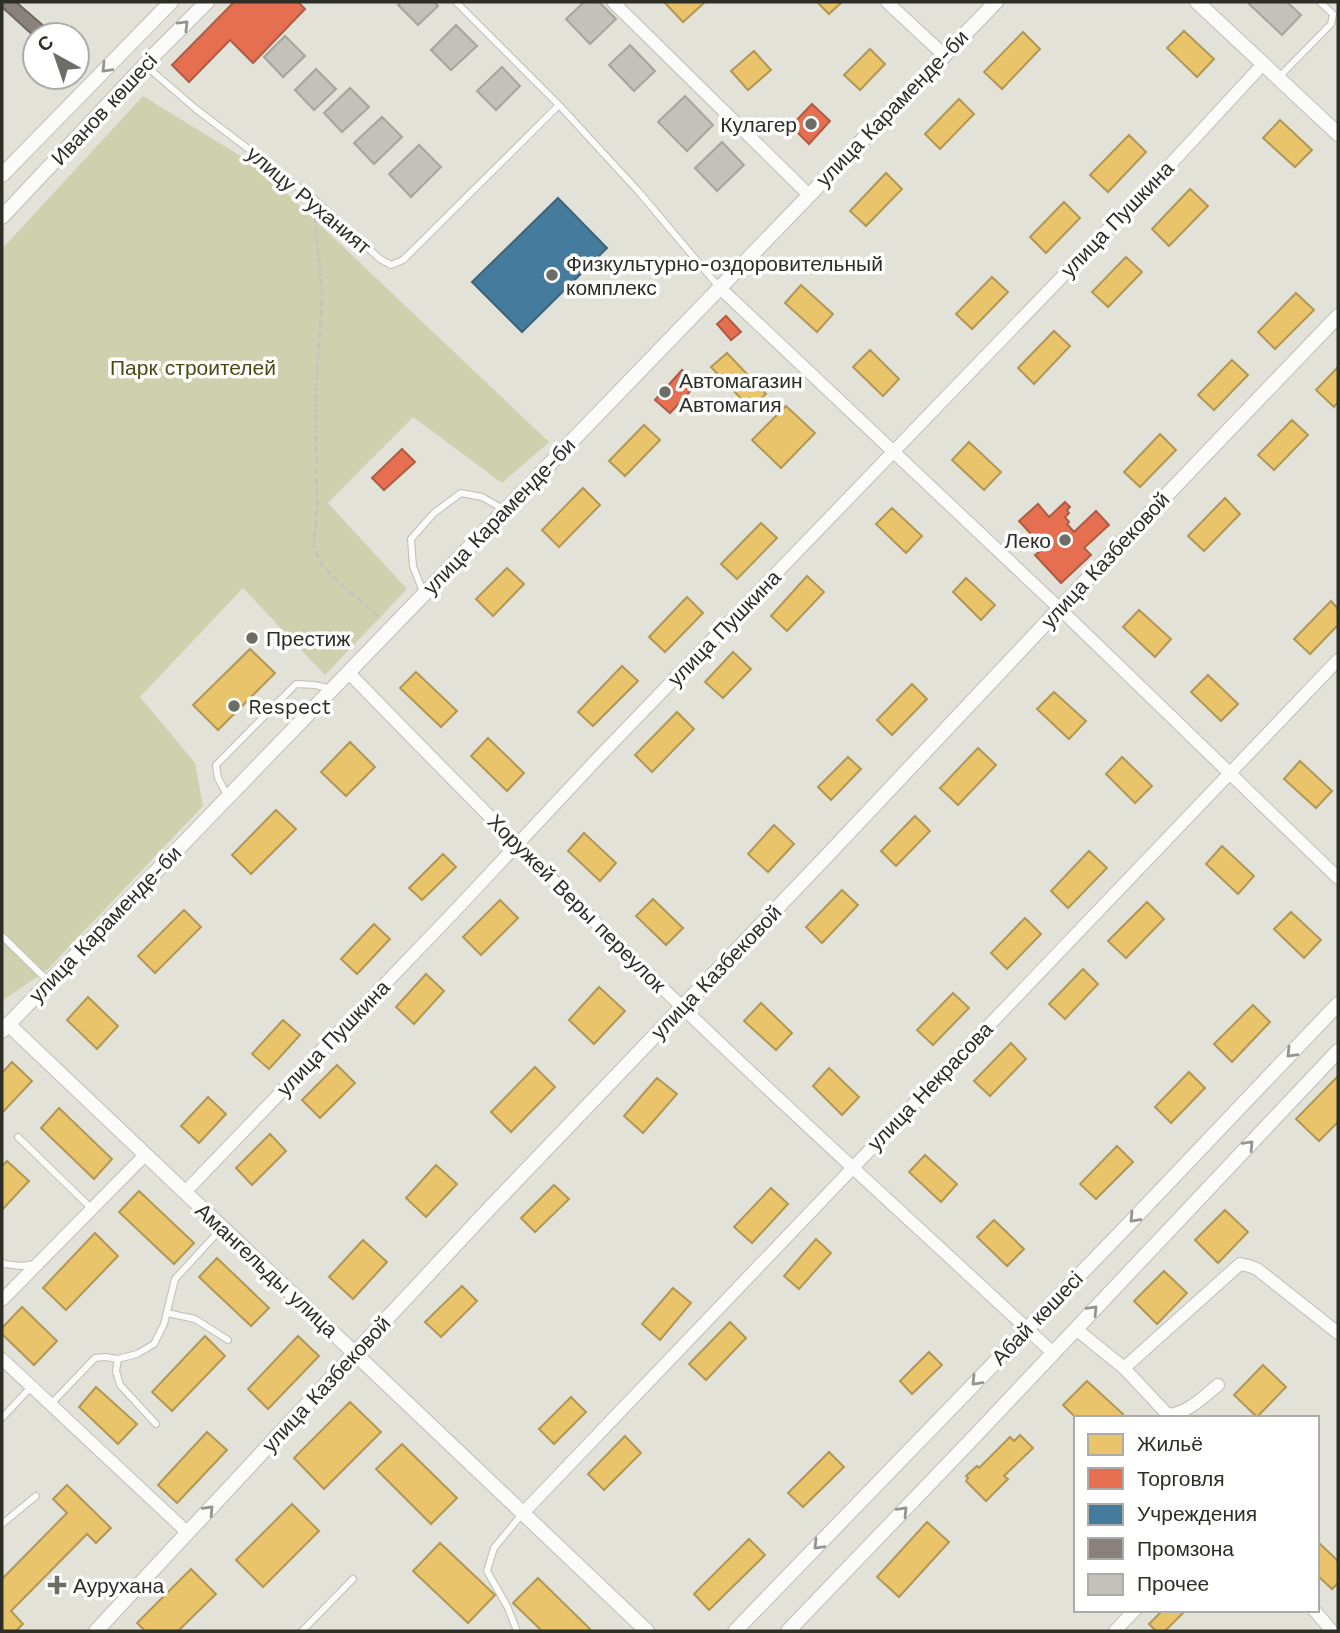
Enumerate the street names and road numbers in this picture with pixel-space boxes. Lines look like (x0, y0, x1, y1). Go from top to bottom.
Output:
street label: улица Караменде-би (811, 24, 973, 192)
street label: Иванов көшесі (46, 48, 162, 170)
street label: улицу Руханият (242, 141, 376, 259)
street label: улица Пушкина (1055, 156, 1179, 282)
street label: улица Караменде-би (418, 432, 580, 600)
street label: улица Казбековой (1036, 487, 1174, 633)
street label: улица Пушкина (662, 565, 786, 691)
street label: Хоружей Веры переулок (483, 809, 672, 998)
street label: улица Караменде-би (24, 840, 186, 1008)
street label: улица Казбековой (646, 900, 786, 1044)
street label: улица Пушкина (271, 975, 395, 1101)
street label: улица Некрасова (862, 1016, 998, 1156)
street label: Амангельды улица (191, 1198, 344, 1343)
street label: Абай көшесі (986, 1266, 1088, 1370)
street label: улица Казбековой (257, 1311, 395, 1457)

